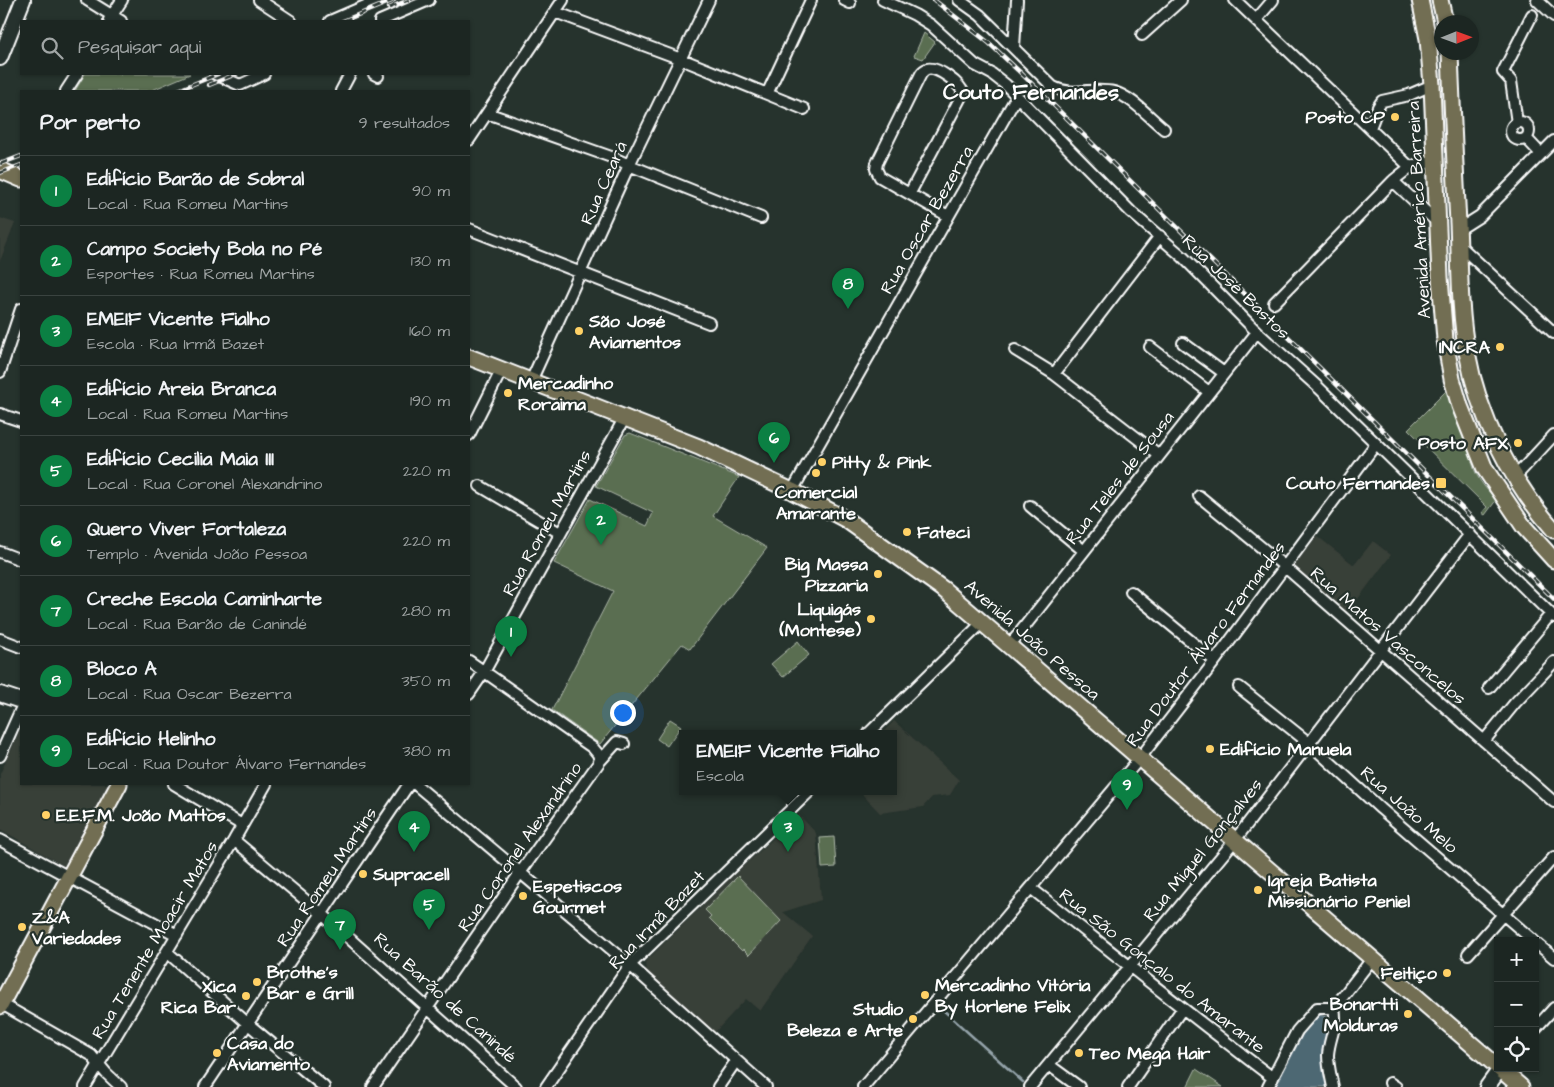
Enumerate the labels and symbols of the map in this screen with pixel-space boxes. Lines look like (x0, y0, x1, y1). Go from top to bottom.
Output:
north arrow (1434, 15, 1479, 60)
district label: Couto Fernandes (943, 77, 1119, 108)
street label: Avenida Américo Barreira (1401, 101, 1437, 319)
place label: Posto CP (1306, 105, 1386, 130)
marker: Posto CP (1389, 111, 1401, 123)
street label: Rua Ceará (574, 137, 634, 229)
street label: Rua Oscar Bezerra (874, 141, 980, 299)
street label: Rua José Bastos (1176, 229, 1296, 345)
pin: 8 (832, 268, 864, 309)
place label: São José Aviamentos (588, 309, 681, 355)
marker: São José Aviamentos (573, 325, 585, 337)
place label: INCRA (1439, 335, 1490, 360)
marker: INCRA (1494, 341, 1506, 353)
place label: Mercadinho Roraima (518, 371, 614, 417)
marker: Mercadinho Roraima (502, 387, 514, 399)
street label: Rua Teles de Sousa (1060, 406, 1180, 550)
pin: 6 (758, 422, 790, 463)
place label: Posto AFX (1418, 431, 1508, 456)
marker: Posto AFX (1512, 437, 1524, 449)
street label: Rua Romeu Martins (496, 445, 598, 601)
place label: Pitty & Pink (832, 450, 932, 476)
marker: Pitty & Pink (816, 456, 828, 468)
marker: Comercial Amarante (810, 467, 822, 479)
place label: Couto Fernandes (1286, 471, 1430, 496)
marker: Couto Fernandes (1434, 476, 1448, 490)
place label: Comercial Amarante (775, 480, 857, 526)
pin: 2 (585, 504, 617, 545)
place label: Fateci (917, 520, 970, 545)
marker: Fateci (901, 526, 913, 538)
street label: Rua Doutor Álvaro Fernandes (1120, 536, 1292, 752)
place label: Big Massa Pizzaria (785, 552, 869, 598)
street label: Rua Matos Vasconcelos (1305, 561, 1471, 711)
marker: Big Massa Pizzaria (872, 568, 884, 580)
street label: Avenida João Pessoa (959, 574, 1105, 706)
place label: Liquigás (Montese) (779, 597, 862, 643)
marker: Liquigás (Montese) (865, 613, 877, 625)
pin: 1 (495, 616, 527, 657)
your location (610, 700, 636, 726)
place label: Edifício Manuela (1220, 737, 1352, 762)
marker: Edifício Manuela (1204, 743, 1216, 755)
street label: Rua Coronel Alexandrino (452, 757, 588, 937)
street label: Rua João Melo (1355, 761, 1463, 859)
pin: 9 (1111, 769, 1143, 810)
street label: Rua Miguel Gonçalves (1138, 773, 1269, 927)
street label: Rua Romeu Martins (271, 802, 383, 952)
place label: E.E.F.M. João Mattos (56, 803, 226, 828)
marker: E.E.F.M. João Mattos (40, 809, 52, 821)
pin: 4 (398, 811, 430, 852)
pin: 3 (772, 811, 804, 852)
street label: Rua Tenente Moacir Matos (86, 836, 224, 1044)
place label: Supracell (372, 862, 450, 887)
street label: Rua Irmã Bazet (603, 864, 711, 975)
marker: Supracell (357, 868, 369, 880)
place label: Igreja Batista Missionário Peniel (1268, 868, 1410, 914)
place label: Espetiscos Gourmet (533, 874, 622, 920)
street label: Rua São Gonçalo do Amarante (1054, 883, 1270, 1060)
marker: Igreja Batista Missionário Peniel (1252, 884, 1264, 896)
pin: 5 (413, 889, 445, 930)
marker: Espetiscos Gourmet (517, 890, 529, 902)
place label: Z&A Variedades (31, 905, 121, 951)
pin: 7 (324, 909, 356, 950)
marker: Z&A Variedades (16, 921, 28, 933)
street label: Rua Barão de Canindé (368, 927, 522, 1069)
place label: Brothe's Bar e Grill (267, 960, 354, 1006)
place label: Feitiço (1381, 961, 1438, 986)
marker: Feitiço (1441, 967, 1453, 979)
place label: Mercadinho Vitória By Horlene Felix (935, 973, 1091, 1020)
place label: Xica Rica Bar (161, 974, 237, 1020)
marker: Brothe's Bar e Grill (251, 976, 263, 988)
marker: Mercadinho Vitória By Horlene Felix (919, 989, 931, 1001)
marker: Xica Rica Bar (240, 990, 252, 1002)
place label: Bonartti Molduras (1324, 992, 1398, 1038)
place label: Studio Beleza e Arte (787, 997, 904, 1043)
marker: Bonartti Molduras (1402, 1008, 1414, 1020)
marker: Studio Beleza e Arte (907, 1013, 919, 1025)
place label: Casa do Aviamento (227, 1031, 311, 1077)
place label: Teo Mega Hair (1088, 1041, 1210, 1067)
marker: Casa do Aviamento (211, 1047, 223, 1059)
marker: Teo Mega Hair (1073, 1047, 1085, 1059)

